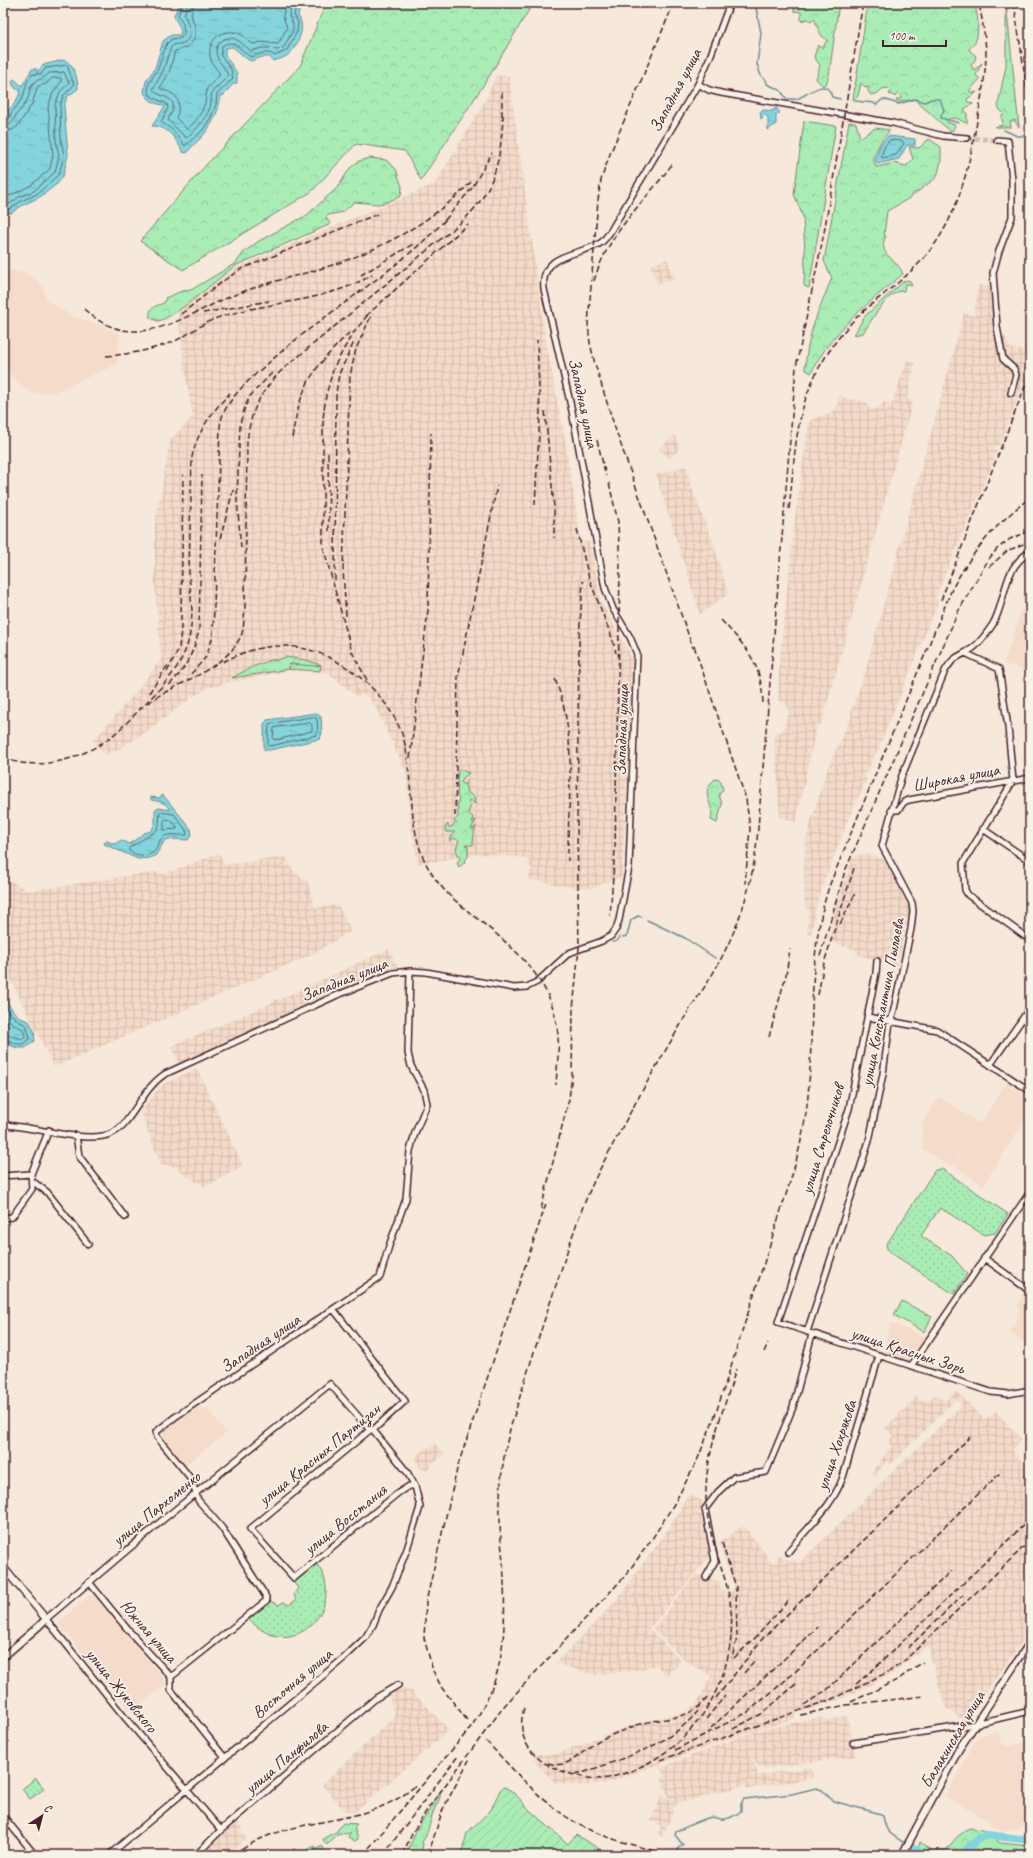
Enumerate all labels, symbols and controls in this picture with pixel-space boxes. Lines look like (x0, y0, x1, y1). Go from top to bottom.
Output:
scale bar (883, 22, 946, 48)
text: 100 m (889, 28, 916, 44)
street label: Западная улица (645, 43, 707, 136)
street label: Западная улица (564, 356, 604, 452)
street label: Западная улица (609, 682, 634, 776)
street label: Широкая улица (911, 759, 1003, 796)
street label: улица Константина Пылаева (856, 914, 909, 1089)
street label: Западная улица (298, 952, 392, 1006)
street label: улица Стрелочников (796, 1078, 850, 1197)
street label: Западная улица (216, 1308, 305, 1378)
street label: улица Красных Зорь (848, 1322, 969, 1379)
street label: улица Хохрякова (811, 1396, 862, 1494)
street label: улица Красных Партизан (253, 1398, 386, 1511)
street label: улица Пархоменко (107, 1466, 205, 1551)
street label: улица Восстания (299, 1479, 392, 1560)
street label: Южная улица (116, 1596, 182, 1668)
street label: улица Жуковского (81, 1643, 163, 1738)
street label: Восточная улица (248, 1643, 338, 1723)
street label: Балакинская улица (915, 1686, 990, 1791)
street label: улица Панфилова (240, 1715, 333, 1799)
north arrow (22, 1796, 62, 1836)
text: С (42, 1801, 55, 1816)

